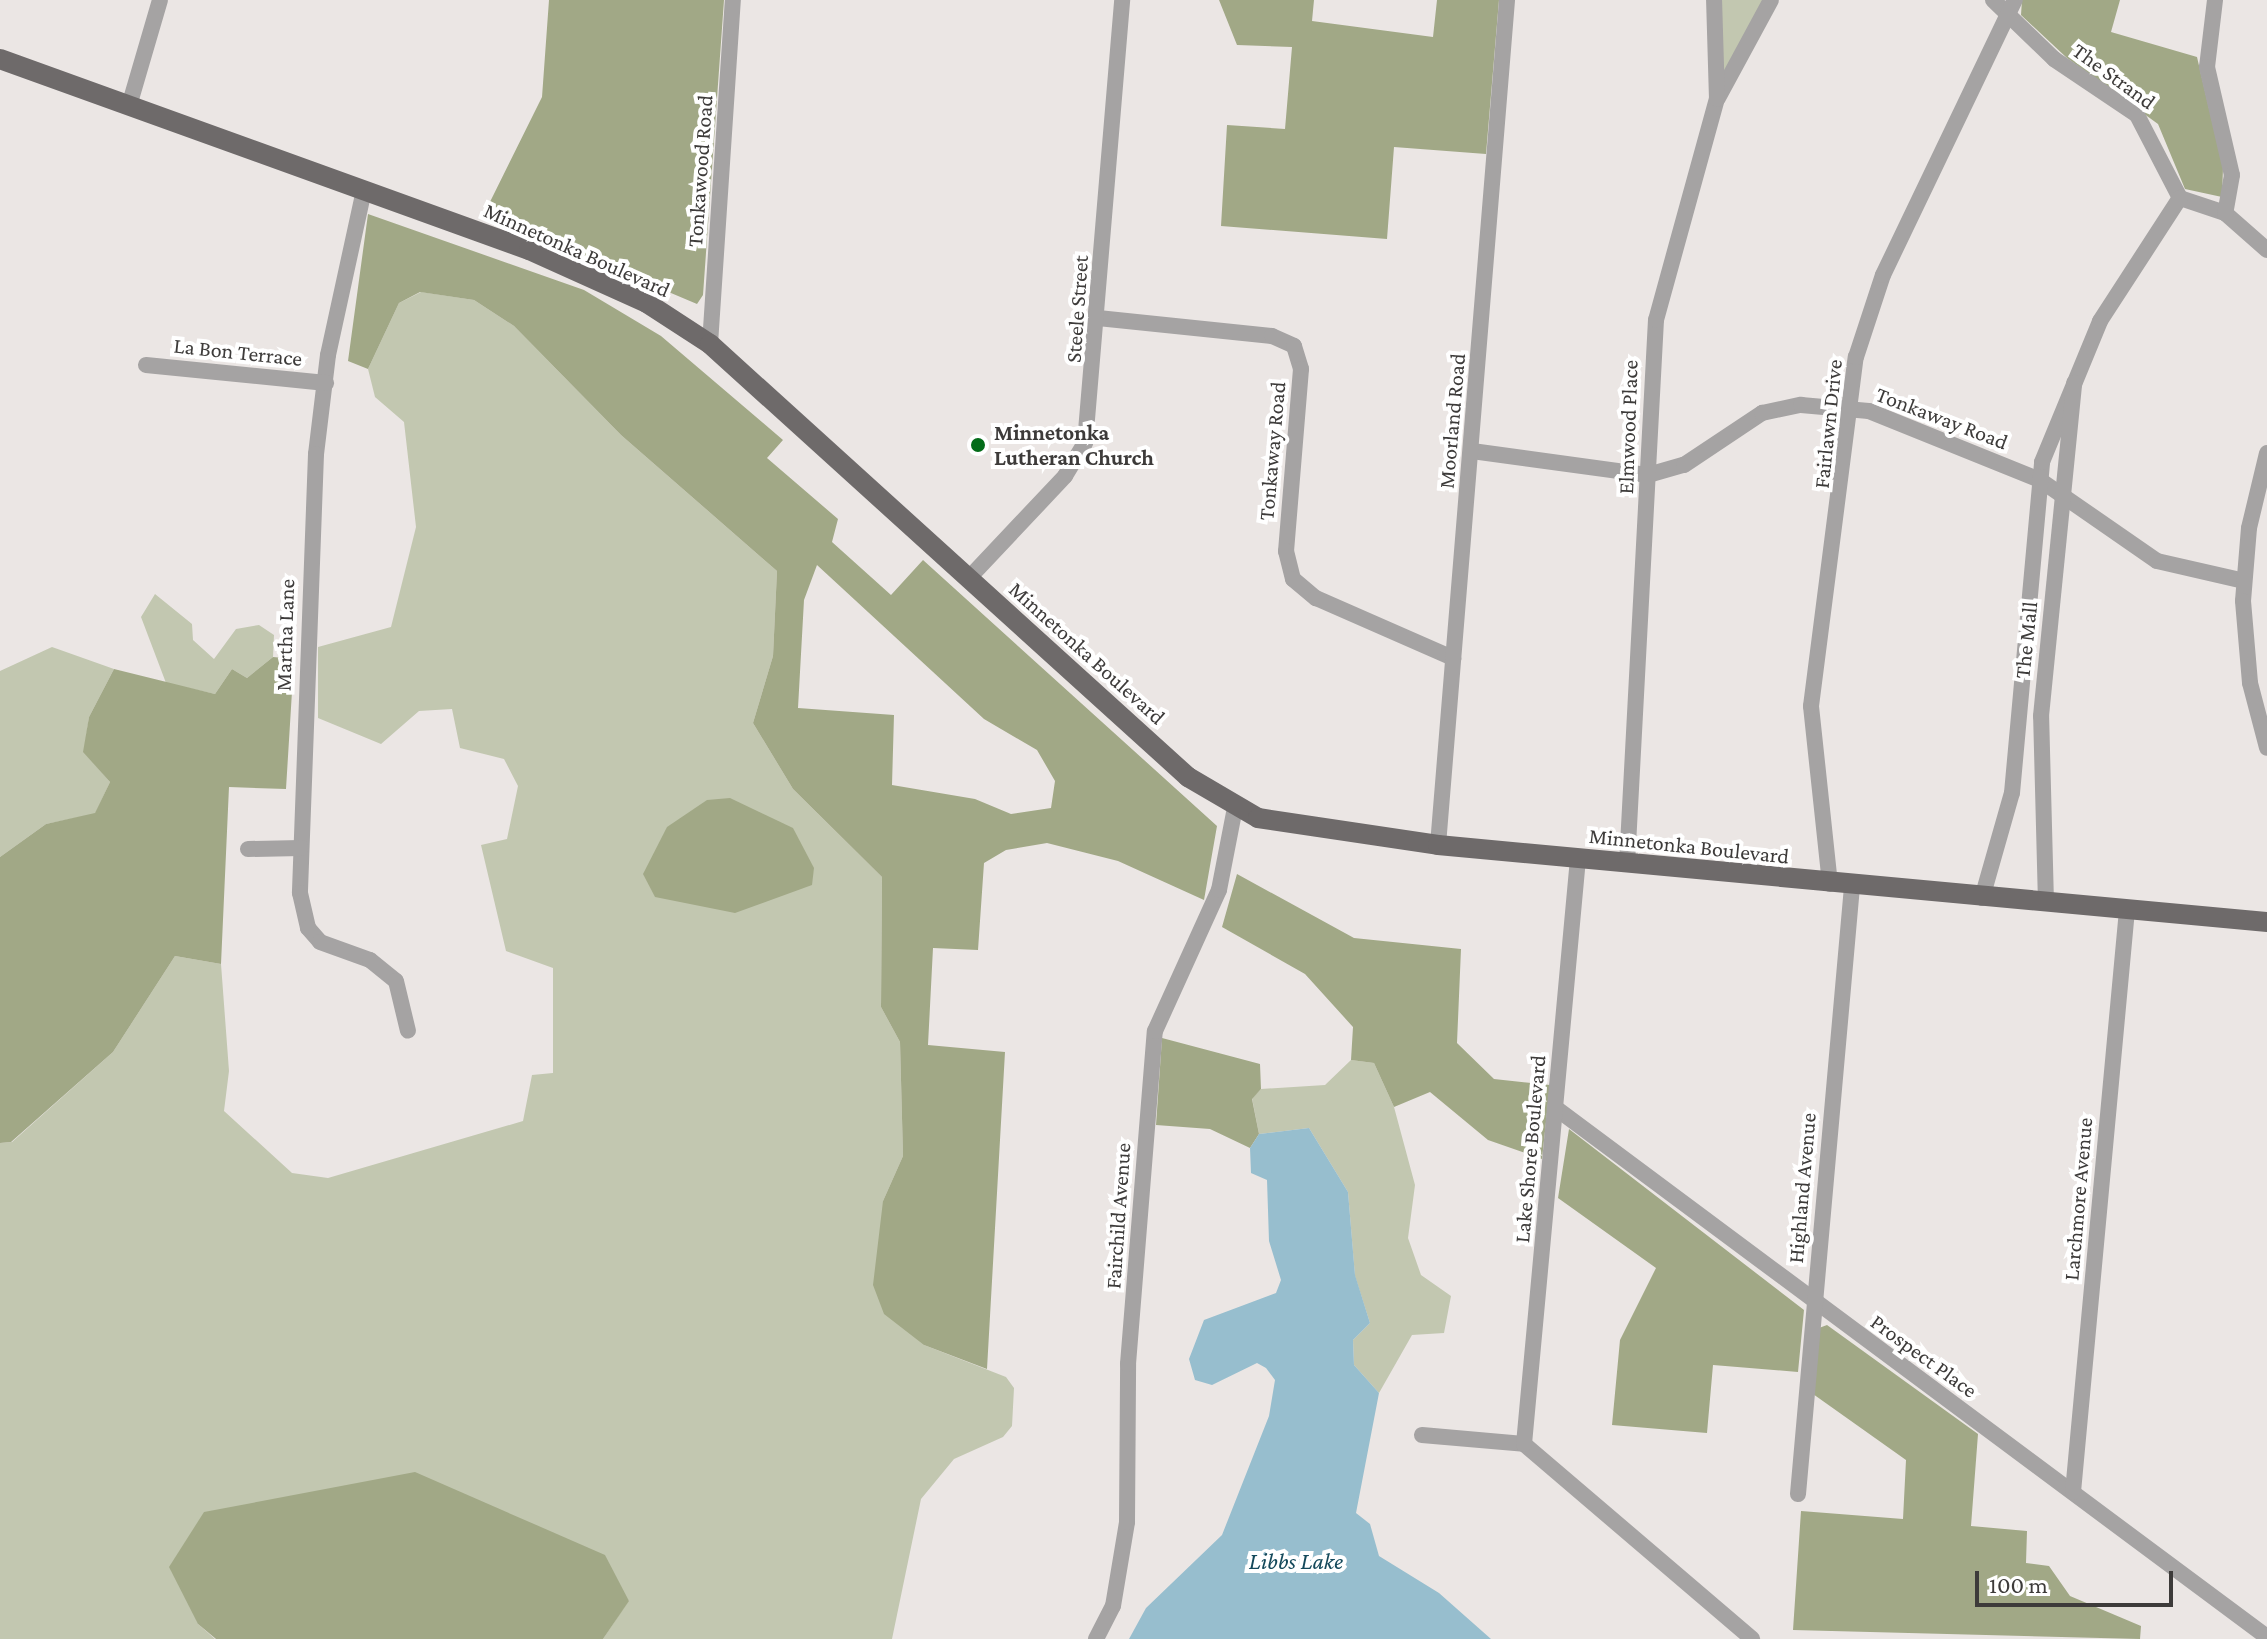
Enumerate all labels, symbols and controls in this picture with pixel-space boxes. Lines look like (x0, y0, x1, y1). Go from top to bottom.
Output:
street label: The Strand (2067, 37, 2161, 115)
street label: Tonkawood Road (682, 94, 718, 248)
street label: Minnetonka Boulevard (480, 197, 674, 303)
street label: Steele Street (1060, 254, 1094, 364)
street label: La Bon Terrace (172, 332, 304, 372)
street label: Moorland Road (1433, 352, 1471, 490)
street label: Fairlawn Drive (1808, 358, 1848, 490)
street label: Elmwood Place (1612, 359, 1644, 495)
street label: Tonkaway Road (1253, 380, 1291, 522)
street label: Tonkaway Road (1872, 381, 2012, 455)
place label: Minnetonka Lutheran Church (994, 419, 1154, 470)
marker: Minnetonka Lutheran Church (969, 436, 987, 454)
street label: Minnetonka Boulevard (1003, 576, 1171, 730)
street label: Martha Lane (270, 578, 300, 692)
street label: The Mall (2009, 600, 2043, 680)
street label: Minnetonka Boulevard (1588, 822, 1790, 870)
street label: Lake Shore Boulevard (1509, 1054, 1551, 1244)
street label: Highland Avenue (1782, 1112, 1822, 1264)
street label: Larchmore Avenue (2058, 1116, 2098, 1282)
street label: Fairchild Avenue (1100, 1142, 1136, 1290)
street label: Prospect Place (1866, 1308, 1982, 1404)
water label: Libbs Lake (1249, 1547, 1343, 1575)
scale bar (1979, 1555, 2177, 1605)
text: 100 m (1989, 1571, 2048, 1598)

